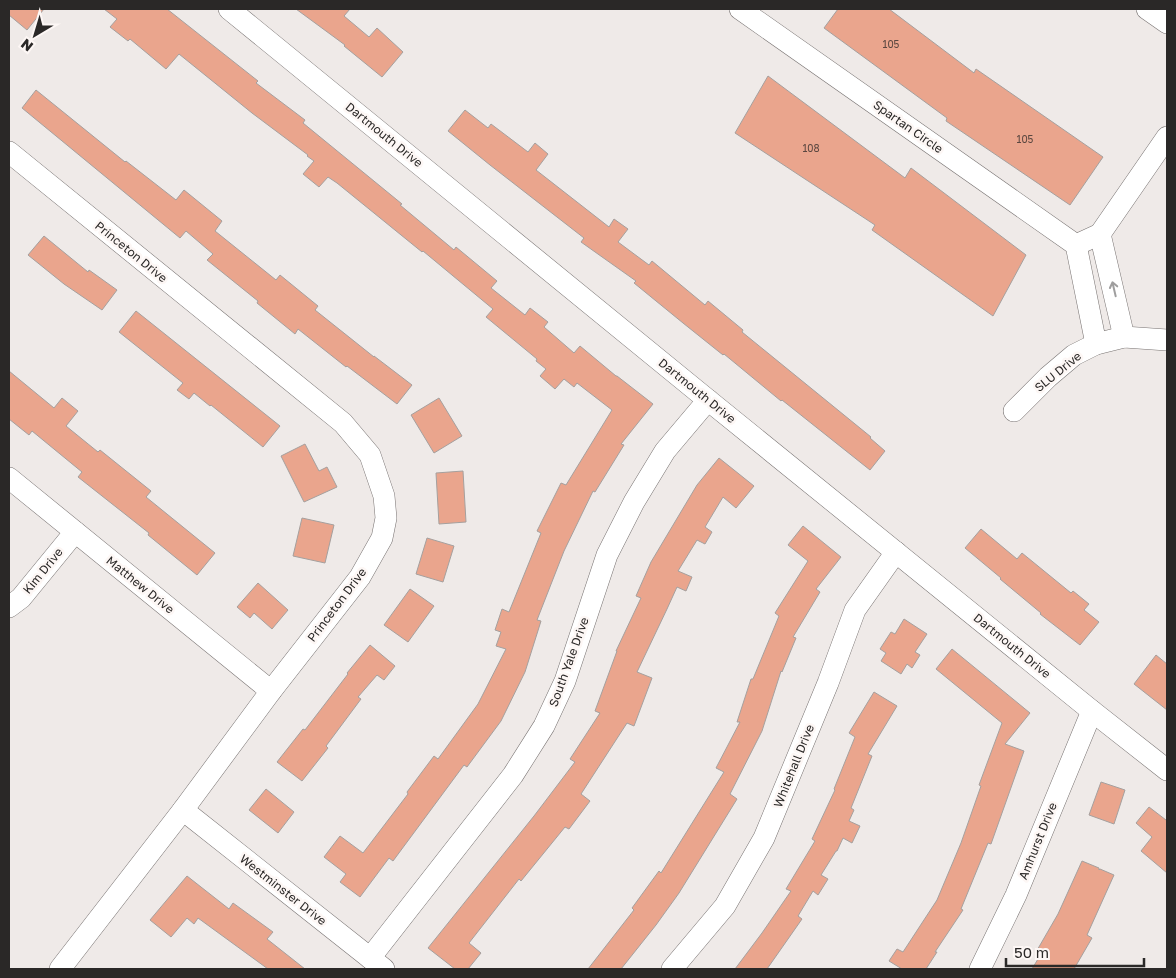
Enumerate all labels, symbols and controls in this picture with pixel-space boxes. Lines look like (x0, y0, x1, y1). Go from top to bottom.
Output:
north arrow (10, 10, 60, 60)
text: N (17, 36, 36, 56)
house number: 105 (883, 38, 900, 50)
street label: Spartan Circle (870, 97, 946, 156)
street label: Dartmouth Drive (343, 99, 426, 170)
house number: 105 (1017, 133, 1034, 145)
house number: 108 (802, 142, 820, 154)
street label: Princeton Drive (92, 218, 171, 285)
one-way arrow (1109, 282, 1118, 298)
street label: SLU Drive (1031, 348, 1084, 395)
street label: Dartmouth Drive (656, 355, 739, 426)
street label: Kim Drive (20, 545, 66, 597)
street label: Matthew Drive (103, 553, 177, 617)
street label: Princeton Drive (304, 565, 369, 645)
street label: Dartmouth Drive (971, 610, 1054, 681)
street label: South Yale Drive (545, 615, 592, 709)
street label: Whitehall Drive (770, 722, 817, 810)
street label: Amhurst Drive (1015, 800, 1060, 882)
street label: Westminster Drive (237, 851, 330, 928)
scale bar (1006, 936, 1144, 968)
text: 50 m (1014, 943, 1049, 961)

